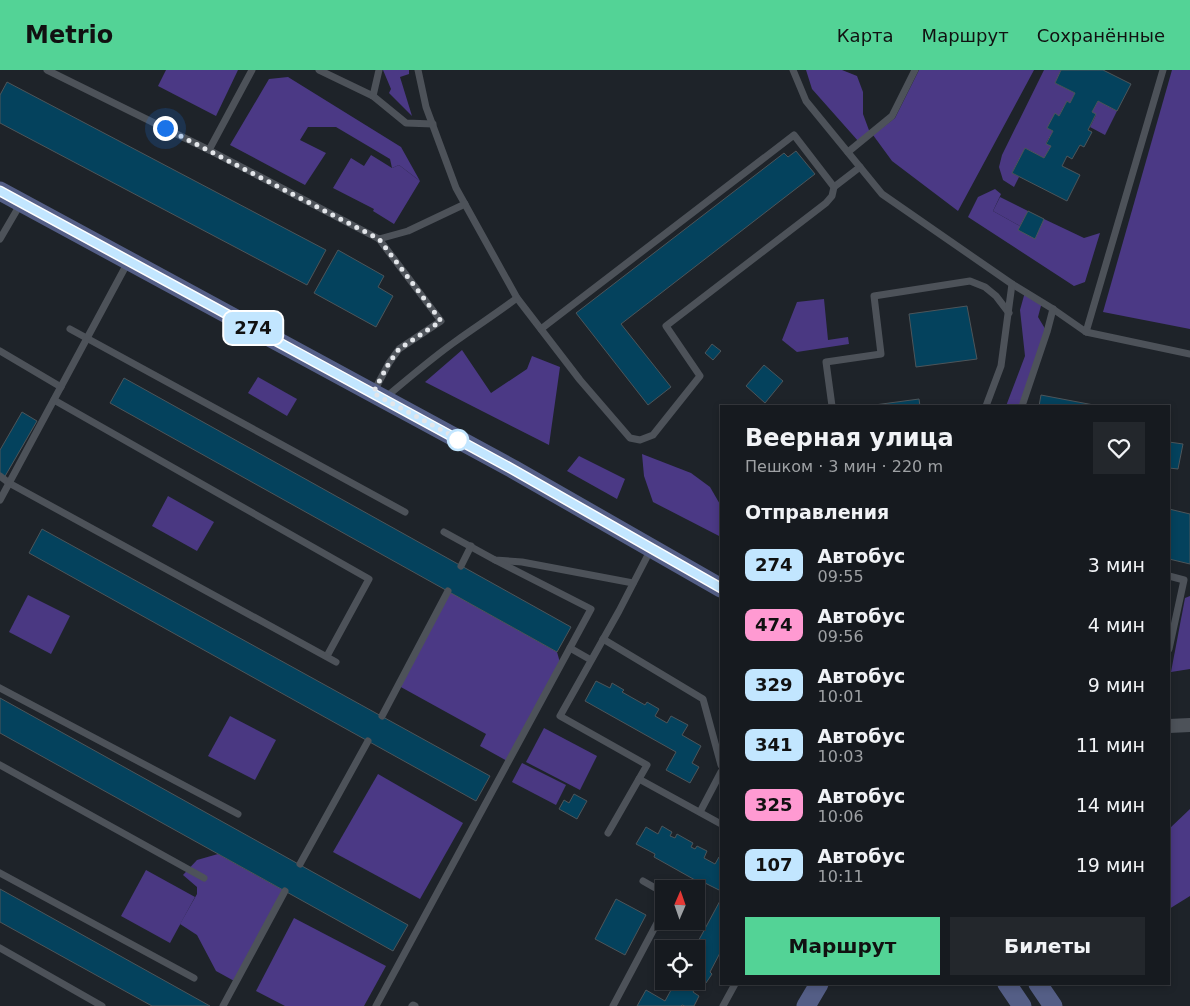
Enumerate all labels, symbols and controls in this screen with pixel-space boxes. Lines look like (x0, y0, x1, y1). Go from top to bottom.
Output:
text: Metrio (25, 21, 113, 49)
text: Карта (837, 25, 894, 46)
text: Маршрут (922, 25, 1009, 46)
text: Сохранённые (1037, 25, 1165, 46)
your location (153, 116, 178, 141)
line badge: 274 (224, 312, 282, 344)
text: 274 (234, 317, 272, 338)
button: heart (1093, 422, 1145, 474)
text: Веерная улица (745, 424, 954, 452)
unlabelled marker (447, 429, 469, 451)
text: Пешком · 3 мин · 220 m (745, 457, 943, 476)
text: Отправления (745, 501, 889, 523)
text: Автобус (818, 545, 905, 567)
text: 274 (755, 554, 793, 575)
text: 3 мин (1088, 554, 1145, 576)
text: 09:55 (818, 567, 864, 586)
text: Автобус (818, 605, 905, 627)
text: 474 (755, 614, 793, 635)
text: 4 мин (1088, 614, 1145, 636)
text: 09:56 (818, 627, 864, 646)
text: Автобус (818, 665, 905, 687)
text: 329 (755, 674, 793, 695)
text: 9 мин (1088, 674, 1145, 696)
text: 10:01 (818, 687, 864, 706)
text: Автобус (818, 725, 905, 747)
text: 341 (755, 734, 793, 755)
text: 11 мин (1076, 734, 1145, 756)
text: 10:03 (818, 747, 864, 766)
text: Автобус (818, 785, 905, 807)
text: 325 (755, 794, 793, 815)
text: 14 мин (1076, 794, 1145, 816)
text: 10:06 (818, 807, 864, 826)
text: Автобус (818, 845, 905, 867)
text: 107 (755, 854, 793, 875)
text: 19 мин (1076, 854, 1145, 876)
text: 10:11 (818, 867, 864, 886)
north arrow (655, 880, 705, 930)
map controls (655, 880, 705, 990)
button: Маршрут (745, 917, 940, 975)
button: Билеты (950, 917, 1145, 975)
button: locate (655, 940, 705, 990)

